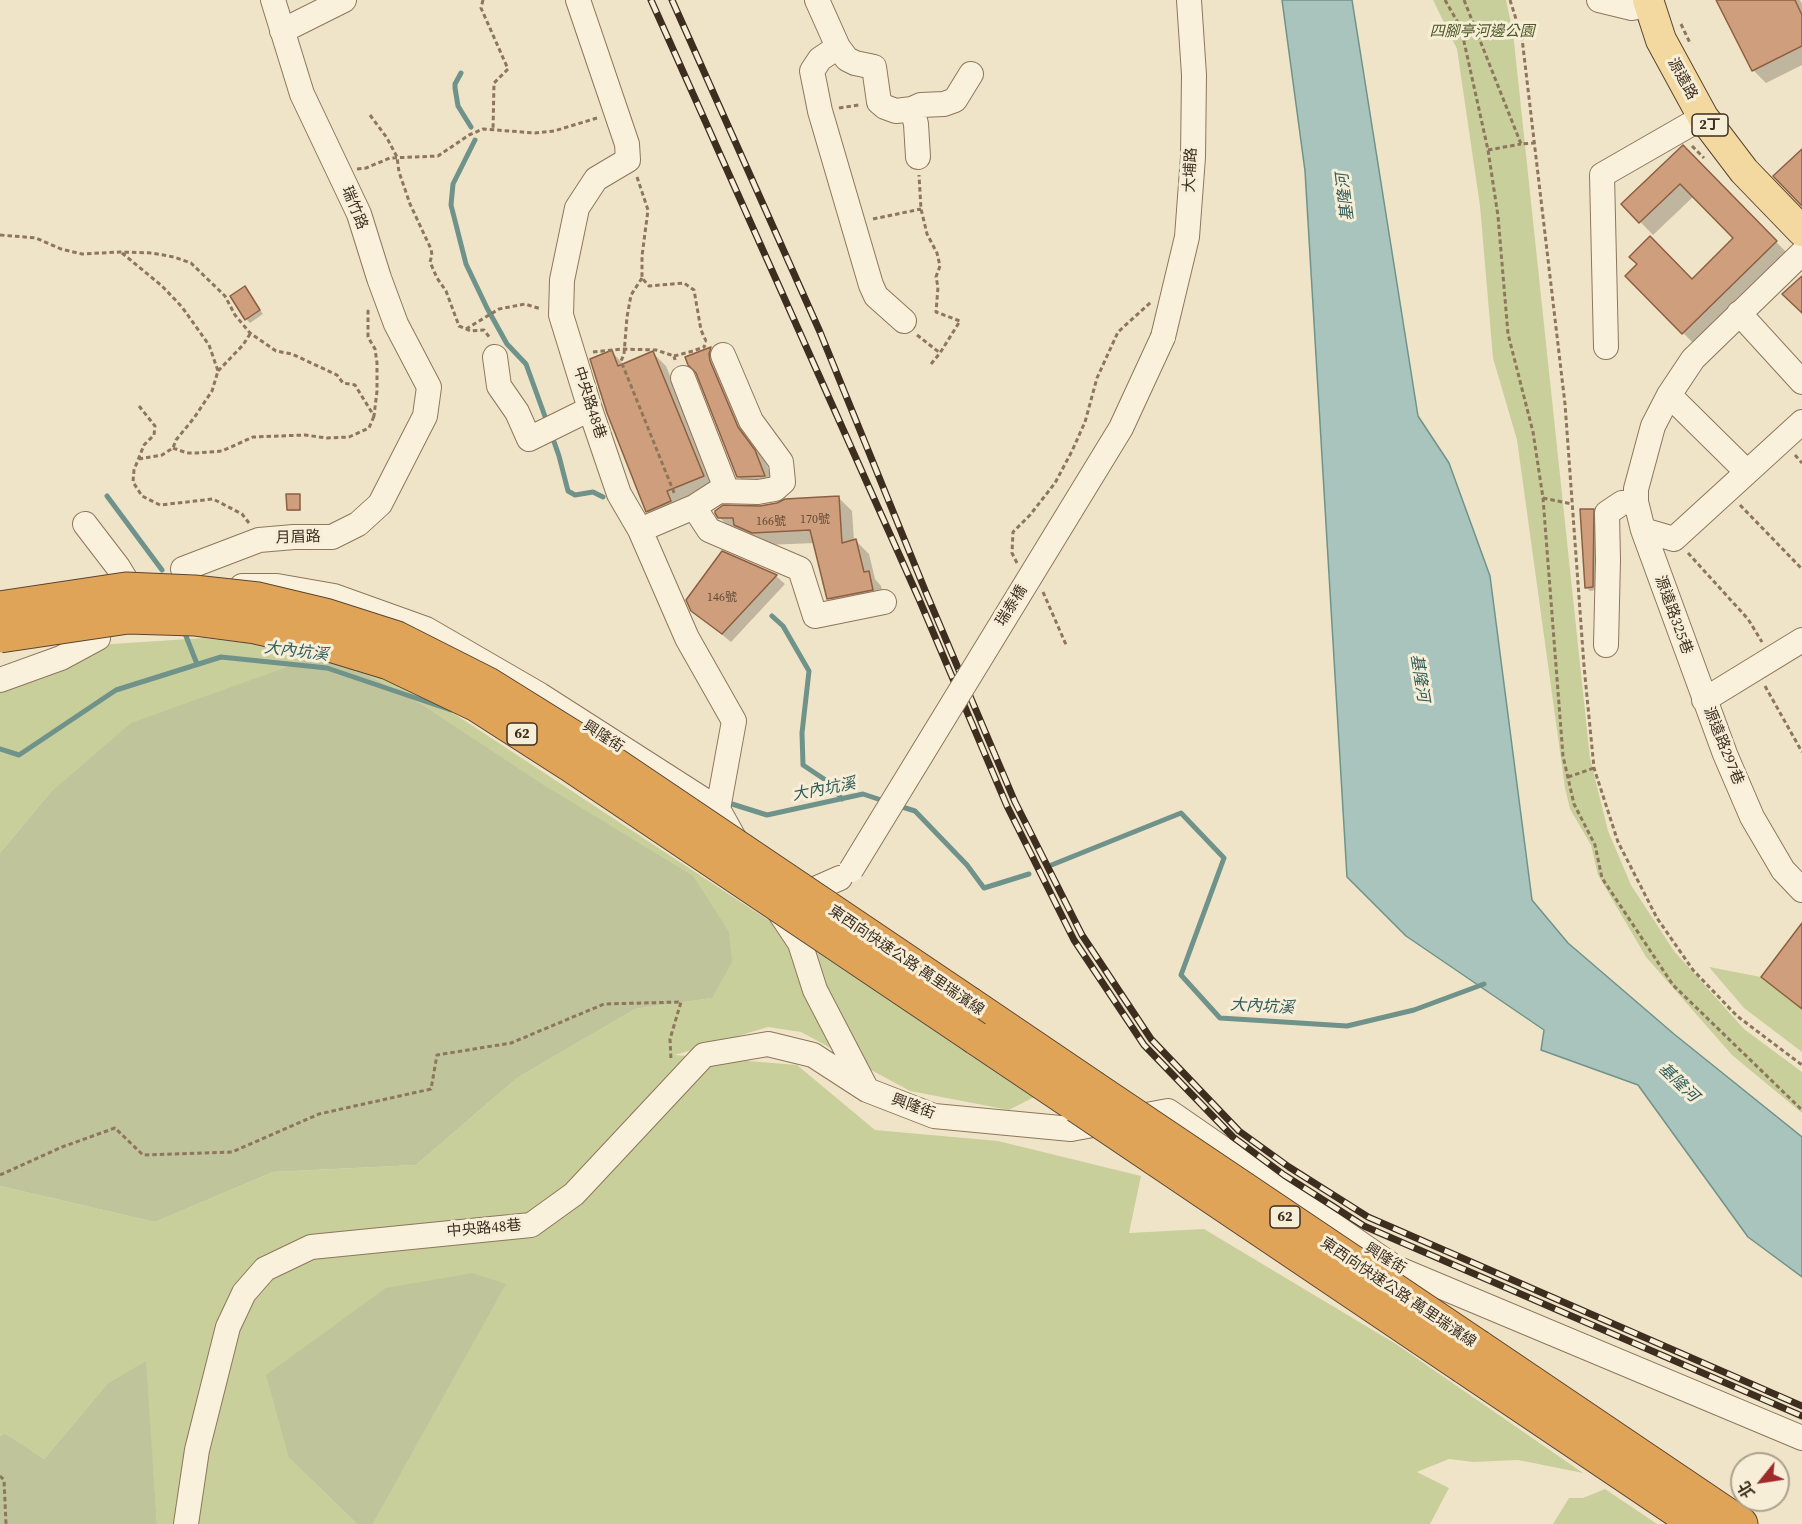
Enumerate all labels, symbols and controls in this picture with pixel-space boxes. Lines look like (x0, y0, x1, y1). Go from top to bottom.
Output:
park label: 四腳亭河邊公園 (1430, 23, 1534, 41)
street label: 源遠路 (1663, 55, 1701, 103)
road number: 2丁 (1692, 114, 1728, 136)
street label: 大埔路 (1181, 147, 1201, 193)
water label: 基隆河 (1334, 172, 1358, 222)
street label: 瑞竹路 (337, 184, 371, 232)
street label: 中央路48巷 (569, 365, 609, 441)
house number: 170號 (800, 513, 830, 527)
house number: 166號 (756, 515, 786, 529)
street label: 月眉路 (275, 528, 321, 548)
street label: 源遠路325巷 (1650, 573, 1696, 657)
street label: 瑞泰橋 (992, 582, 1032, 630)
house number: 146號 (707, 591, 737, 605)
water label: 大內坑溪 (263, 639, 329, 665)
water label: 基隆河 (1406, 653, 1432, 703)
street label: 源遠路297巷 (1699, 704, 1747, 788)
street label: 興隆街 (579, 717, 627, 757)
road number: 62 (507, 723, 537, 745)
water label: 大內坑溪 (791, 774, 857, 806)
street label: 東西向快速公路 萬里瑞濱線 (825, 902, 987, 1020)
water label: 大內坑溪 (1230, 996, 1294, 1018)
water label: 基隆河 (1654, 1060, 1702, 1106)
street label: 興隆街 (889, 1091, 937, 1123)
road number: 62 (1270, 1206, 1300, 1228)
street label: 中央路48巷 (446, 1217, 522, 1241)
street label: 東西向快速公路 萬里瑞濱線 (1317, 1234, 1479, 1352)
street label: 興隆街 (1361, 1240, 1409, 1278)
north arrow (1730, 1452, 1790, 1512)
text: 北 (1733, 1478, 1760, 1502)

